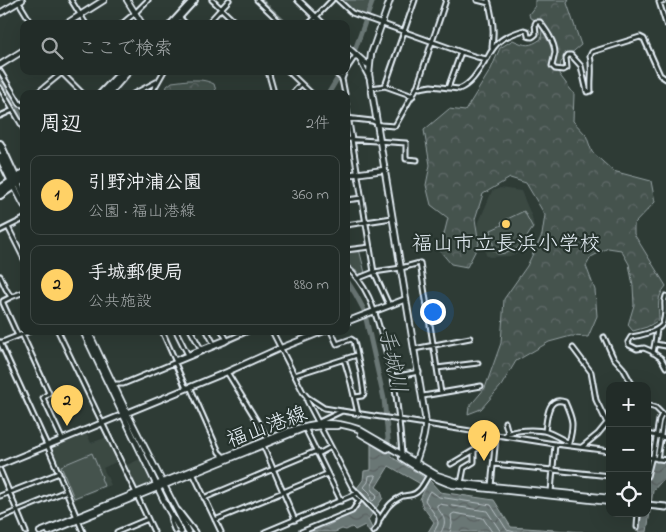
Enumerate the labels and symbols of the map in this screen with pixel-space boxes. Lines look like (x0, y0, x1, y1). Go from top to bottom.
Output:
marker: 福山市立長浜小学校 (500, 218, 512, 230)
place label: 福山市立長浜小学校 (412, 230, 601, 260)
your location (420, 299, 446, 325)
water label: 手城川 (368, 325, 414, 397)
pin: 2 (51, 385, 83, 426)
street label: 福山港線 (222, 400, 312, 456)
pin: 1 (468, 420, 500, 461)

